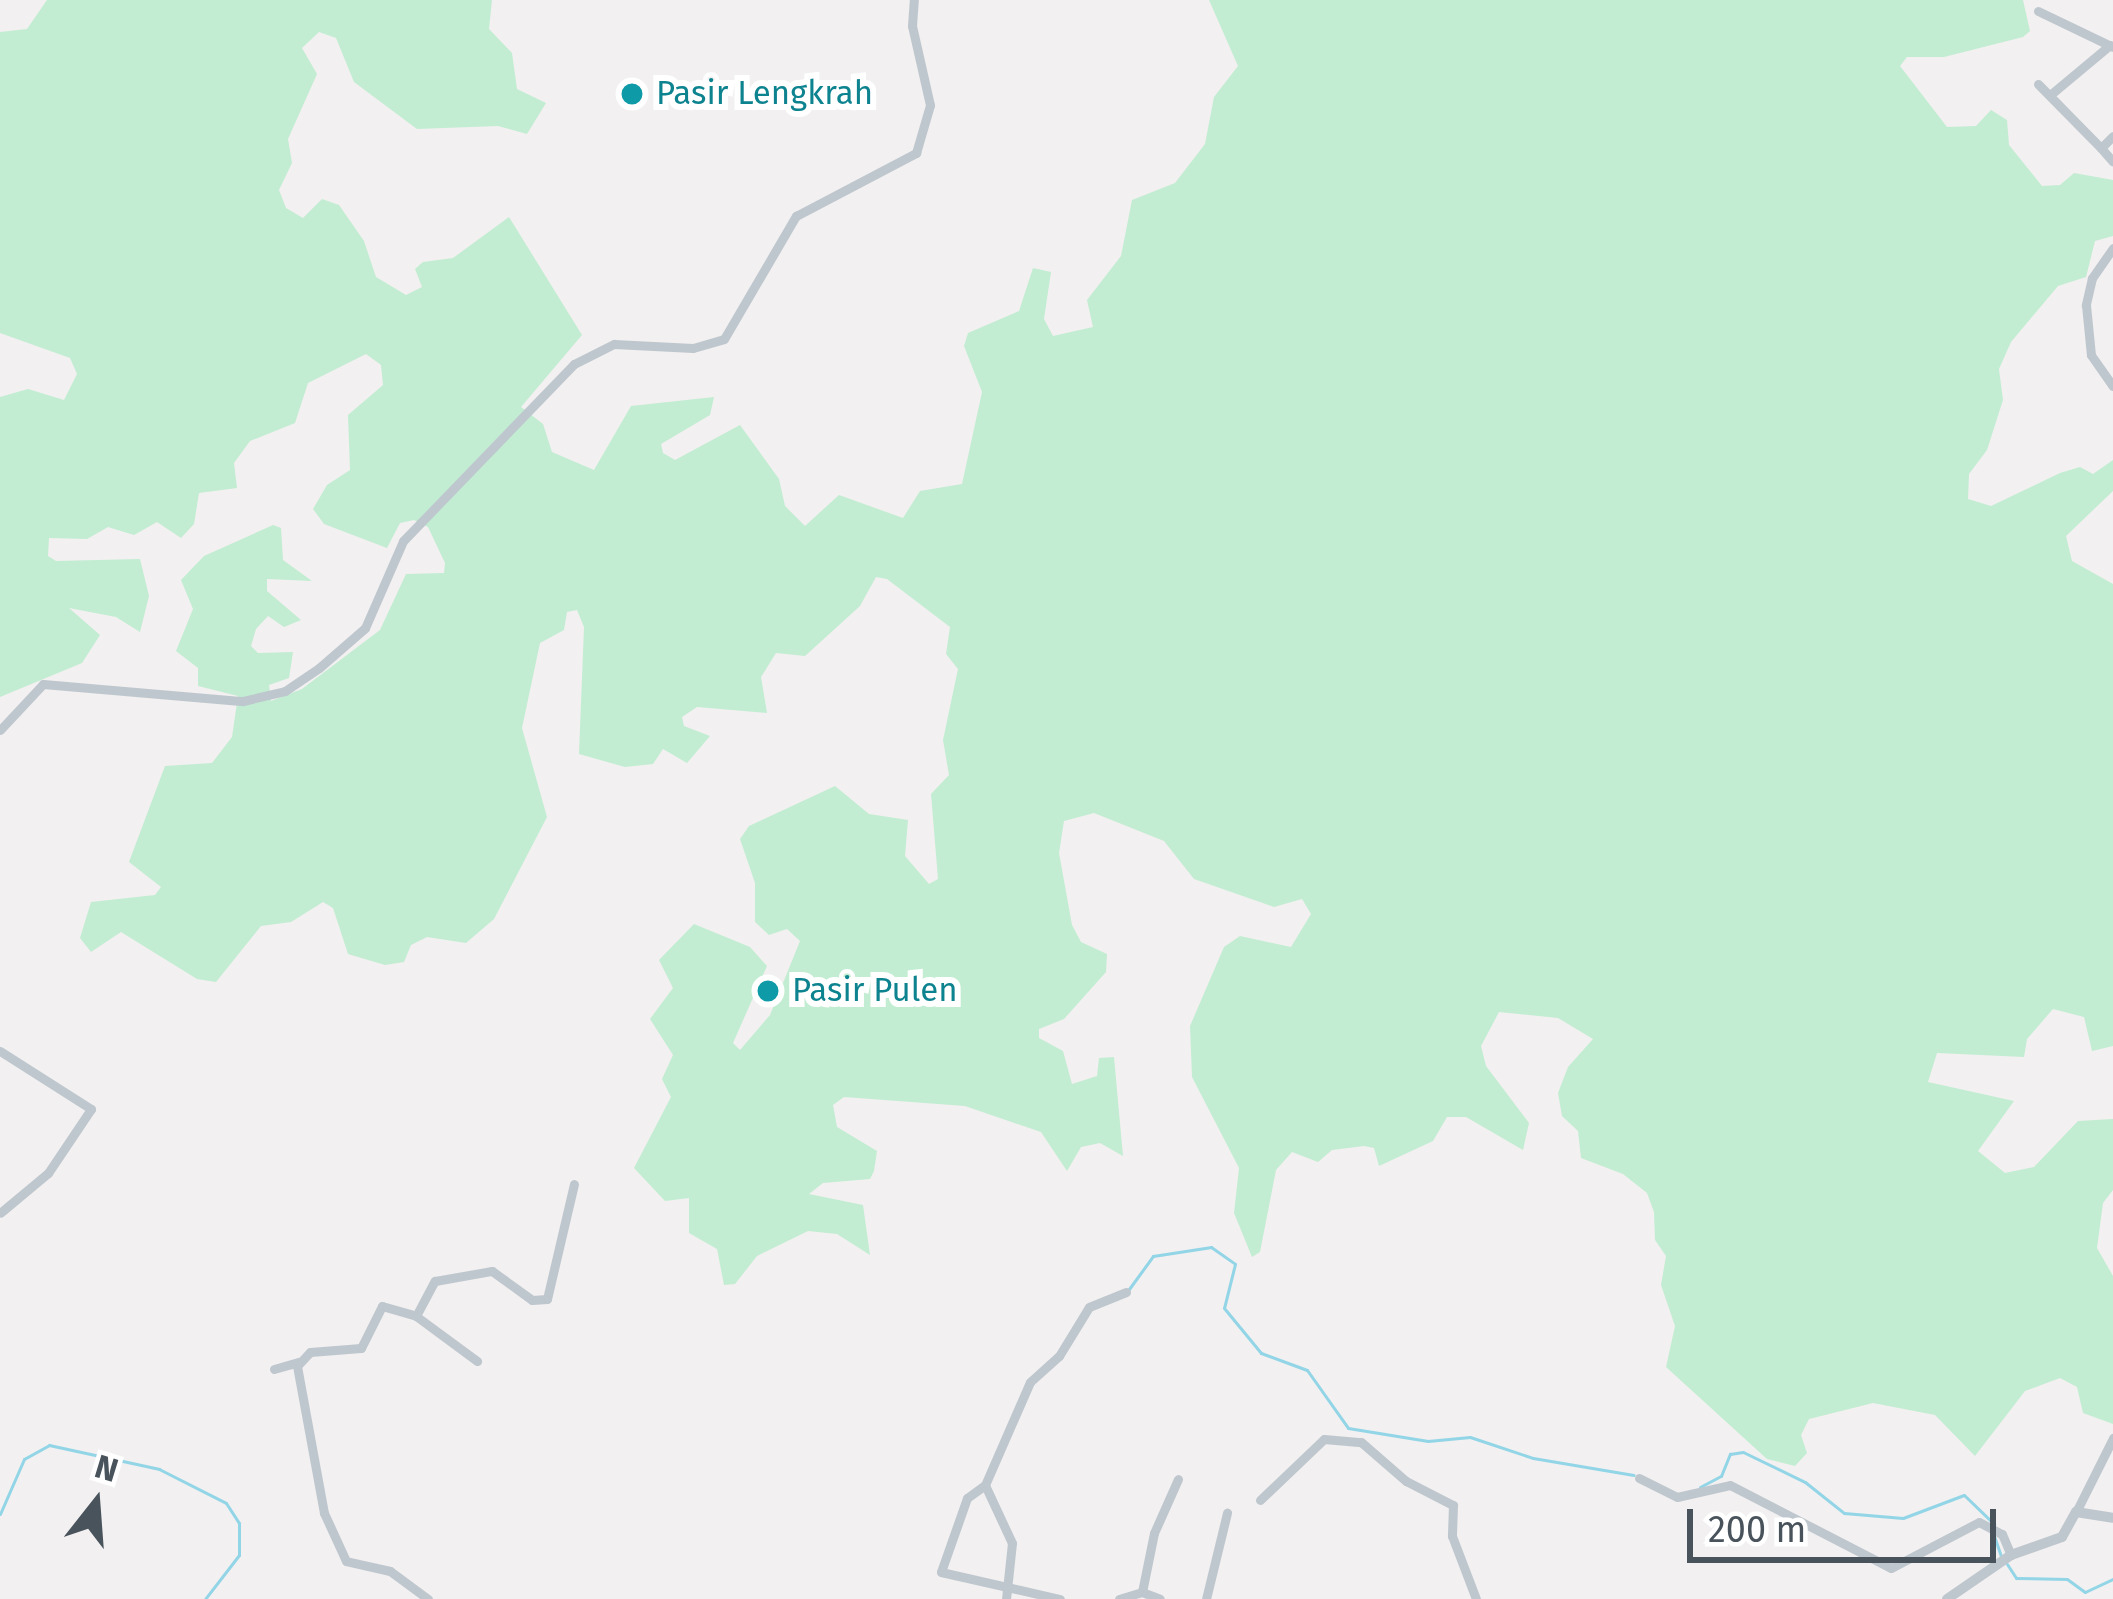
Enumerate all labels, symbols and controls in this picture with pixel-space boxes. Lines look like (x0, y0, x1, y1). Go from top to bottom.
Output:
place label: Pasir Lengkrah (656, 74, 873, 114)
marker: Pasir Lengkrah (619, 81, 645, 107)
place label: Pasir Pulen (792, 971, 957, 1011)
marker: Pasir Pulen (755, 978, 781, 1004)
north arrow (36, 1443, 156, 1563)
text: N (90, 1446, 123, 1491)
scale bar (1693, 1485, 2002, 1559)
text: 200 m (1708, 1508, 1806, 1552)

